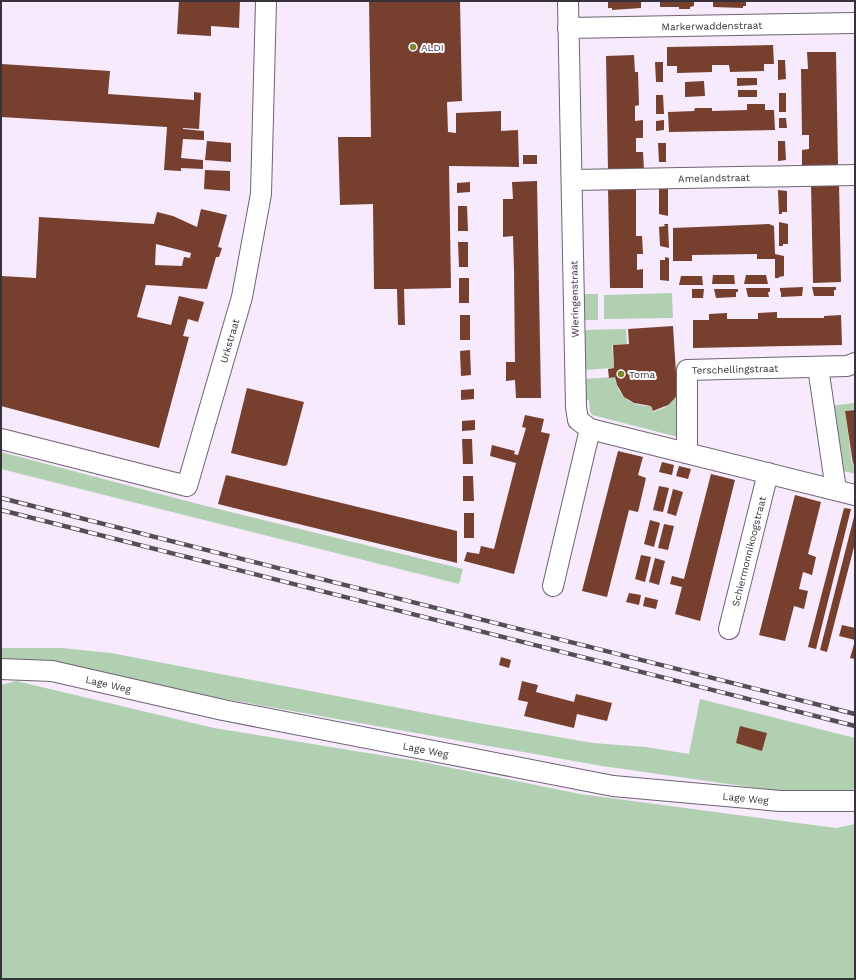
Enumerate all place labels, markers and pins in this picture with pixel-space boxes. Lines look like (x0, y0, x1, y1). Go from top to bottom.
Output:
marker: ALDI (408, 42, 418, 52)
place label: ALDI (421, 42, 444, 53)
marker: Toma (616, 369, 626, 379)
place label: Toma (629, 369, 655, 380)

